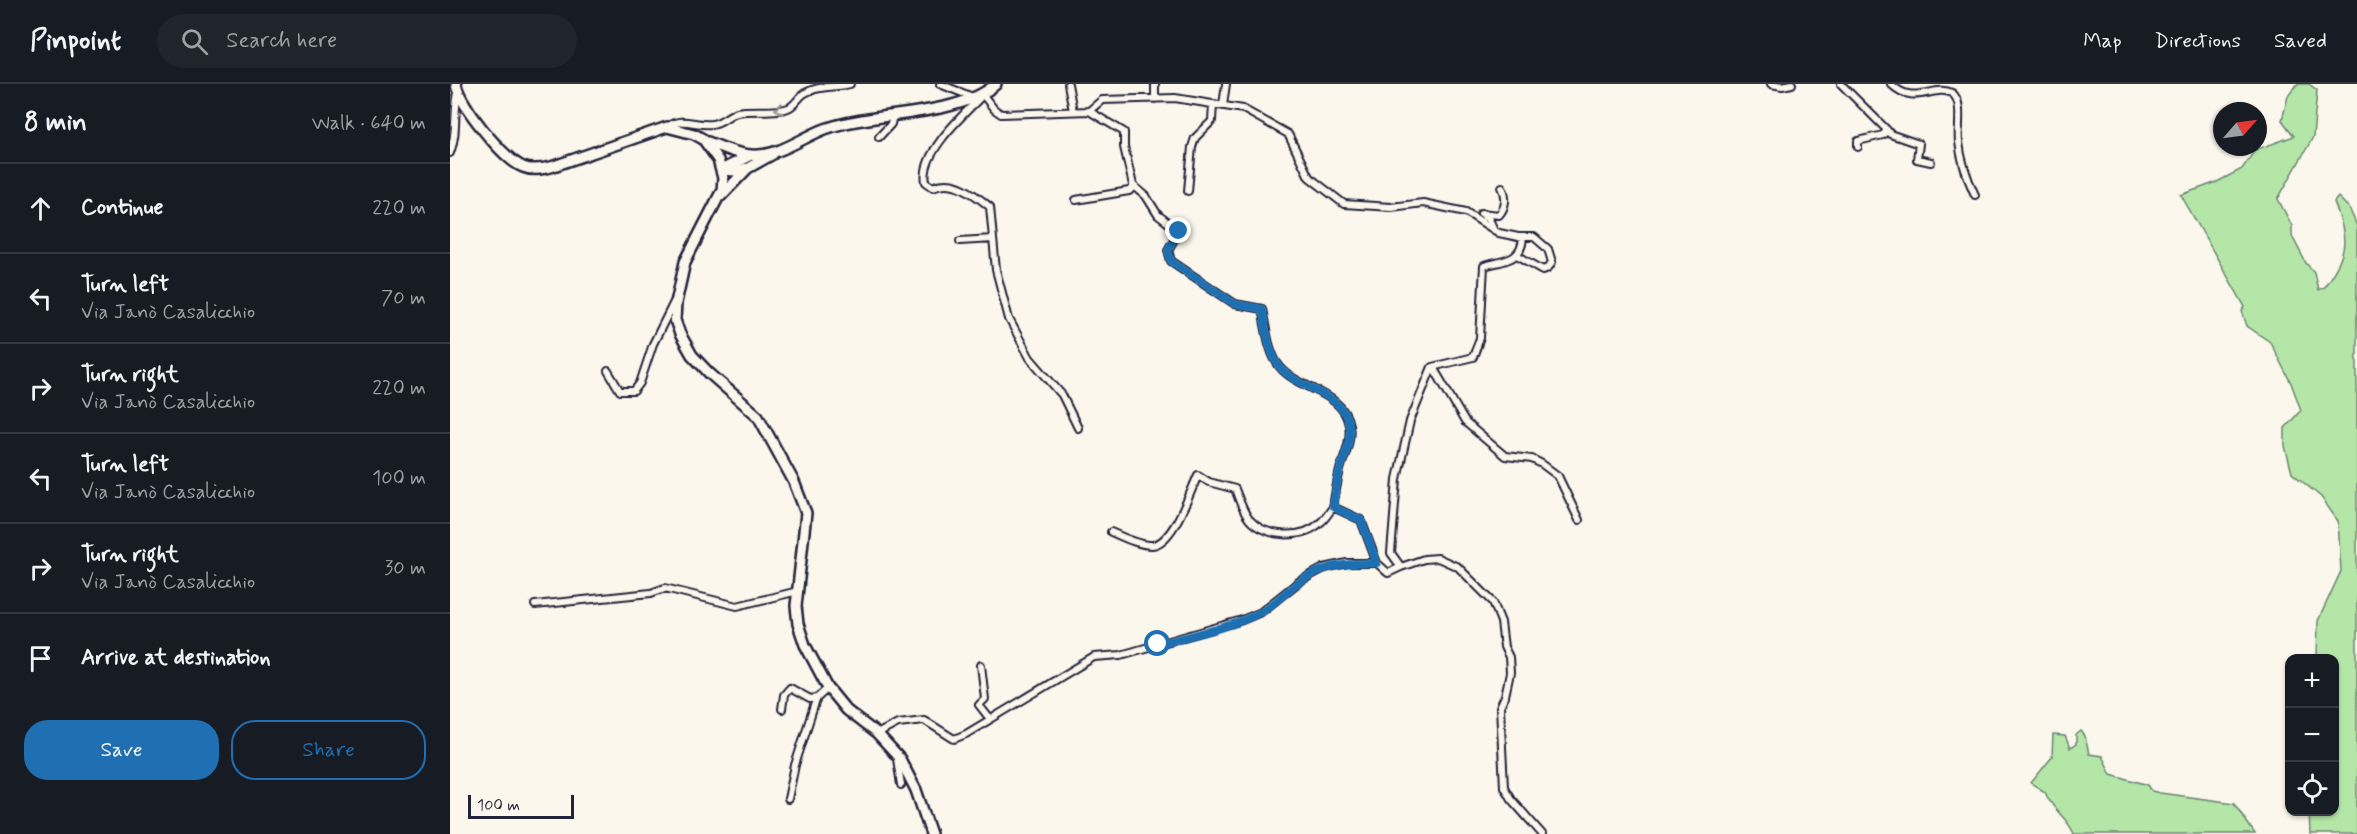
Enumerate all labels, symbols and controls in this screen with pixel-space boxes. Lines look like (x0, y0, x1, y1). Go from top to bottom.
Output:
search box (157, 14, 577, 68)
text: Pinpoint (30, 23, 121, 60)
icon: search (178, 25, 211, 58)
text: Search here (226, 27, 337, 55)
text: Map (2083, 27, 2122, 55)
text: Directions (2155, 27, 2241, 55)
text: Saved (2274, 27, 2327, 55)
one-way arrow (774, 102, 783, 115)
north arrow (2213, 102, 2267, 156)
text: 8 min (24, 106, 87, 140)
text: Walk · 640 m (312, 110, 426, 137)
icon: ahead (24, 192, 57, 225)
text: Continue (81, 194, 163, 222)
text: 220 m (372, 195, 426, 222)
route end (1165, 217, 1191, 243)
text: Turn left (81, 271, 169, 299)
icon: left (24, 282, 57, 315)
text: 70 m (381, 285, 426, 312)
text: Via Janò Casalicchio (81, 299, 255, 326)
text: Turn right (81, 361, 179, 389)
icon: right (24, 372, 57, 405)
text: 220 m (372, 375, 426, 402)
text: Via Janò Casalicchio (81, 389, 255, 416)
text: Turn left (81, 451, 169, 479)
icon: left (24, 462, 57, 495)
text: 100 m (372, 465, 426, 492)
text: Via Janò Casalicchio (81, 479, 255, 506)
text: Turn right (81, 541, 179, 569)
icon: right (24, 552, 57, 585)
text: 30 m (384, 555, 426, 582)
text: Via Janò Casalicchio (81, 569, 255, 596)
route start (1144, 630, 1170, 656)
icon: arrive (24, 642, 57, 675)
text: Arrive at destination (81, 644, 271, 672)
map controls (2285, 654, 2339, 816)
button: + (2285, 654, 2339, 708)
button: − (2285, 708, 2339, 762)
button: Save (24, 720, 219, 780)
button: Share (231, 720, 426, 780)
button: locate (2285, 762, 2339, 816)
scale bar (468, 792, 574, 820)
text: 100 m (477, 795, 520, 816)

